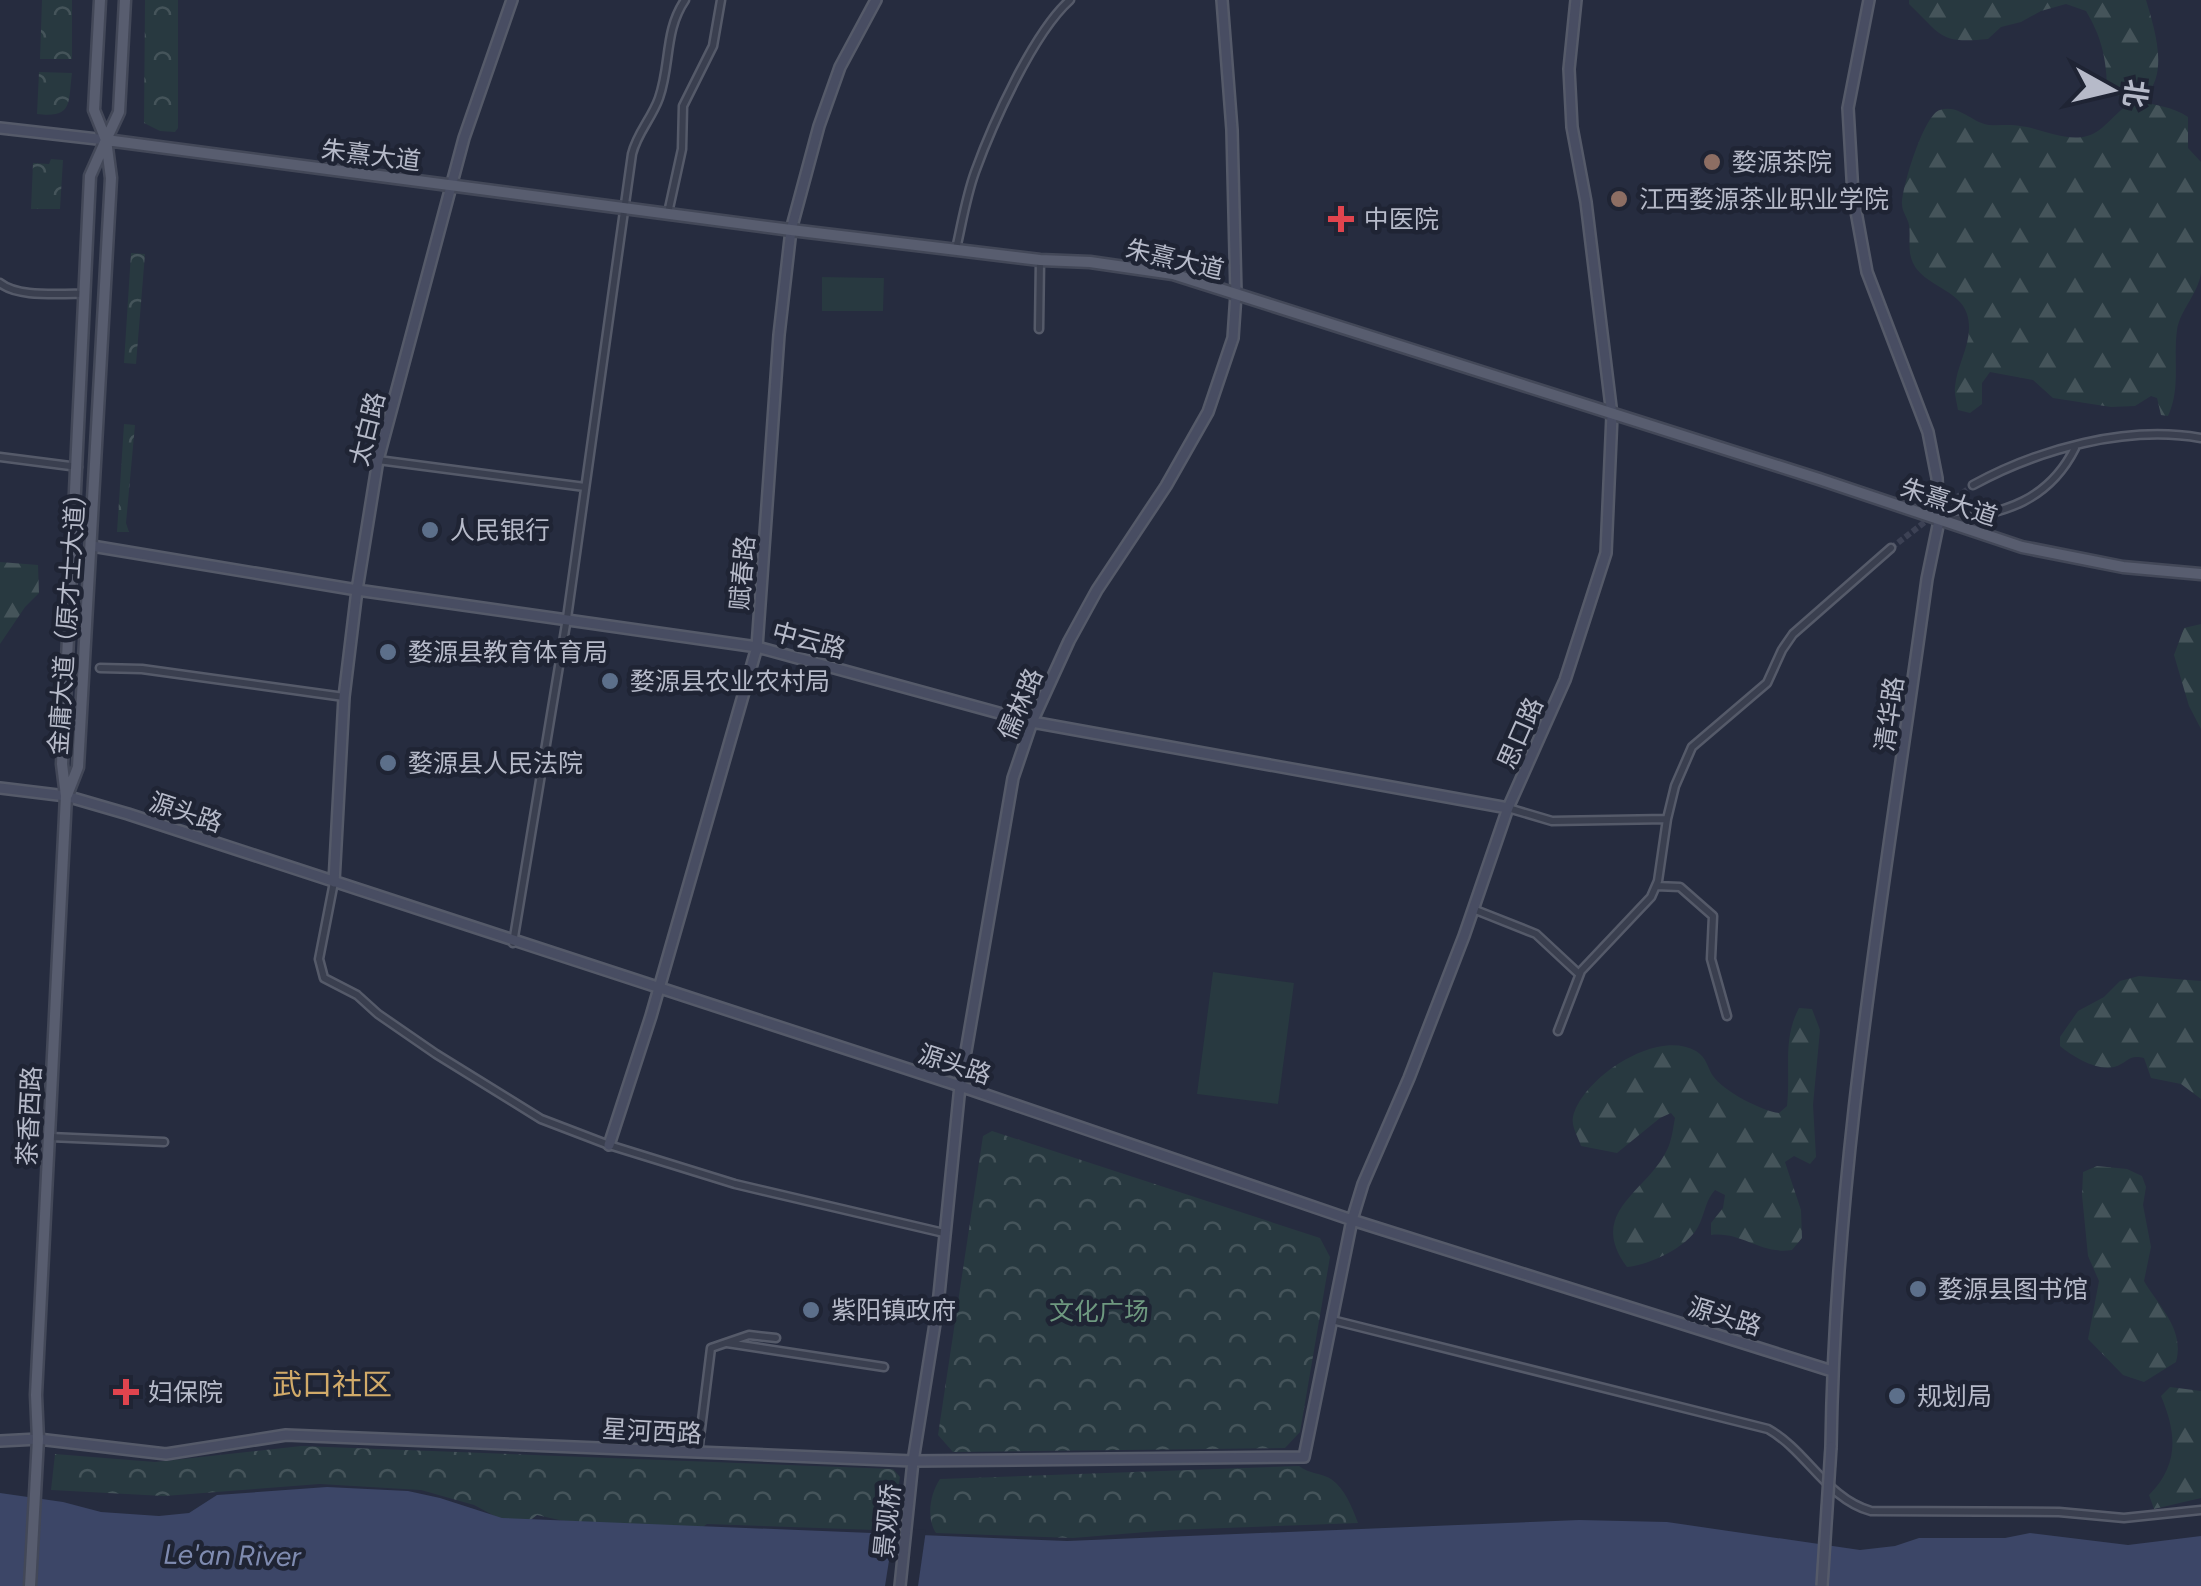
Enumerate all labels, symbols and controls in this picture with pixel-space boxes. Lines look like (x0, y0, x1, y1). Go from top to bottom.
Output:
north arrow (2061, 40, 2161, 140)
text: 北 (2117, 77, 2155, 110)
street label: 朱熹大道 (320, 134, 422, 176)
place label: 婺源茶院 (1732, 147, 1832, 177)
marker: 婺源茶院 (1701, 151, 1723, 173)
place label: 江西婺源茶业职业学院 (1639, 184, 1889, 214)
marker: 江西婺源茶业职业学院 (1608, 188, 1630, 210)
place label: 中医院 (1364, 204, 1439, 234)
marker: 中医院 (1328, 206, 1354, 232)
street label: 朱熹大道 (1123, 233, 1227, 285)
street label: 太白路 (343, 389, 391, 469)
street label: 朱熹大道 (1897, 472, 2001, 532)
street label: 金庸大道（原才士大道） (42, 480, 92, 756)
place label: 人民银行 (450, 515, 550, 545)
marker: 人民银行 (419, 519, 441, 541)
street label: 赋春路 (724, 534, 760, 612)
street label: 中云路 (769, 616, 849, 664)
place label: 婺源县教育体育局 (408, 637, 608, 667)
marker: 婺源县教育体育局 (377, 641, 399, 663)
street label: 儒林路 (992, 664, 1048, 744)
place label: 婺源县农业农村局 (630, 666, 830, 696)
marker: 婺源县农业农村局 (599, 670, 621, 692)
street label: 清华路 (1869, 675, 1909, 753)
street label: 思口路 (1491, 693, 1549, 773)
place label: 婺源县人民法院 (408, 748, 583, 778)
marker: 婺源县人民法院 (377, 752, 399, 774)
street label: 源头路 (146, 786, 226, 838)
street label: 源头路 (915, 1038, 995, 1090)
street label: 茶香西路 (11, 1065, 47, 1167)
place label: 婺源县图书馆 (1938, 1274, 2088, 1304)
marker: 婺源县图书馆 (1907, 1278, 1929, 1300)
street label: 源头路 (1685, 1291, 1765, 1341)
place label: 紫阳镇政府 (831, 1295, 956, 1325)
park label: 文化广场 (1049, 1296, 1149, 1326)
marker: 紫阳镇政府 (800, 1299, 822, 1321)
district label: 武口社区 (272, 1366, 392, 1403)
place label: 妇保院 (148, 1377, 223, 1407)
marker: 妇保院 (113, 1379, 139, 1405)
place label: 规划局 (1917, 1381, 1992, 1411)
marker: 规划局 (1886, 1385, 1908, 1407)
street label: 星河西路 (601, 1413, 703, 1449)
street label: 景观桥 (868, 1482, 906, 1560)
water label: Le'an River (163, 1537, 303, 1573)

